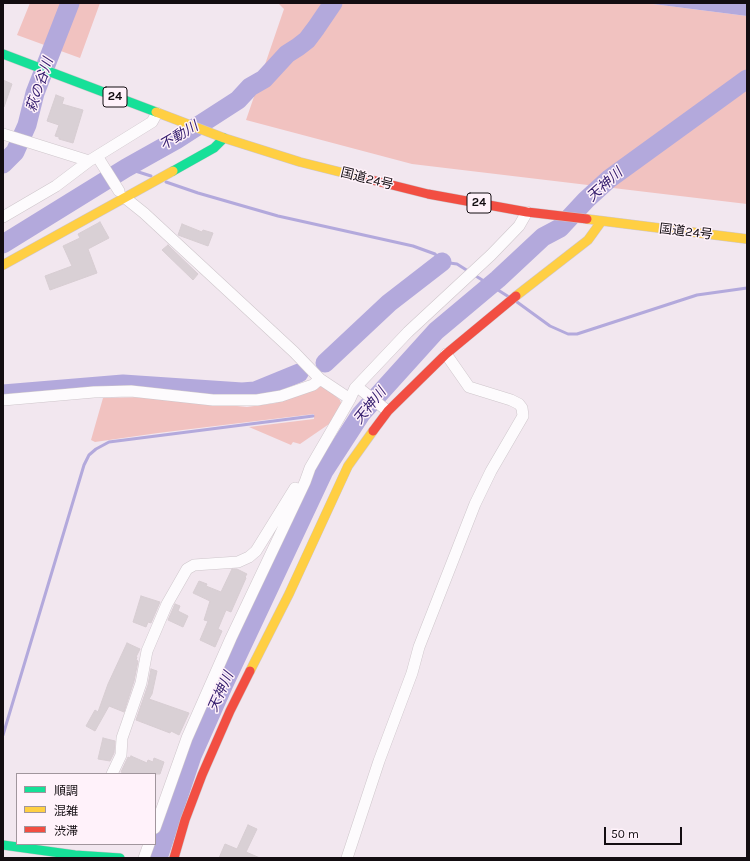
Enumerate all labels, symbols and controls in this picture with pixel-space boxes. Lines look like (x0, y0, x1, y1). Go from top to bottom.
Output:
water label: 萩の谷川 (23, 56, 57, 114)
road number: 24 (103, 87, 127, 107)
water label: 不動川 (157, 118, 201, 154)
street label: 国道24号 (339, 165, 395, 193)
water label: 天神川 (584, 165, 626, 205)
road number: 24 (467, 193, 491, 213)
street label: 国道24号 (658, 221, 714, 243)
water label: 天神川 (350, 384, 390, 428)
water label: 天神川 (205, 669, 237, 715)
legend (16, 773, 156, 845)
text: 順調 (54, 784, 78, 798)
text: 混雑 (54, 804, 78, 818)
scale bar (606, 819, 684, 845)
text: 渋滞 (54, 824, 78, 838)
text: 50 m (611, 827, 639, 841)

